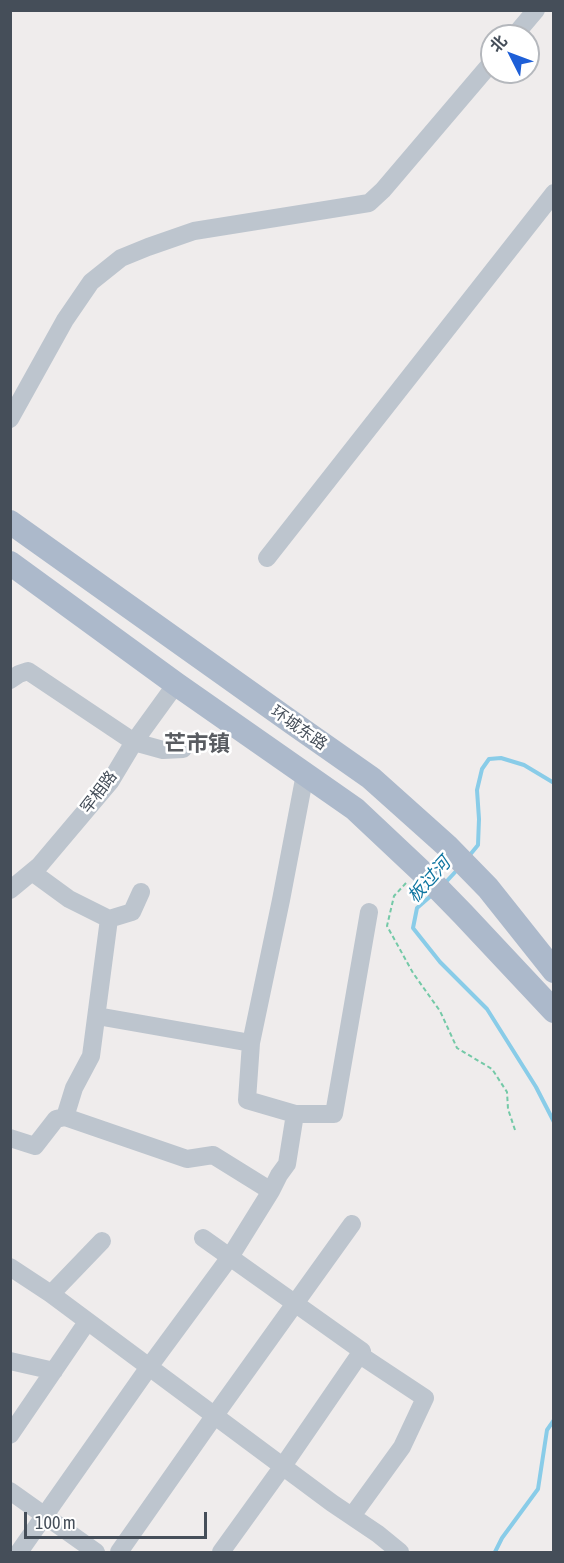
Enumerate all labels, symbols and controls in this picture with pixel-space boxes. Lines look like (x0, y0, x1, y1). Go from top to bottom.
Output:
north arrow (480, 24, 540, 84)
text: 北 (486, 31, 510, 55)
street label: 环城东路 (267, 702, 331, 754)
district label: 芒市镇 (164, 731, 230, 757)
street label: 罕相路 (77, 767, 121, 817)
water label: 板过河 (403, 853, 455, 907)
scale bar (27, 1500, 210, 1538)
text: 100 m (35, 1512, 76, 1533)

